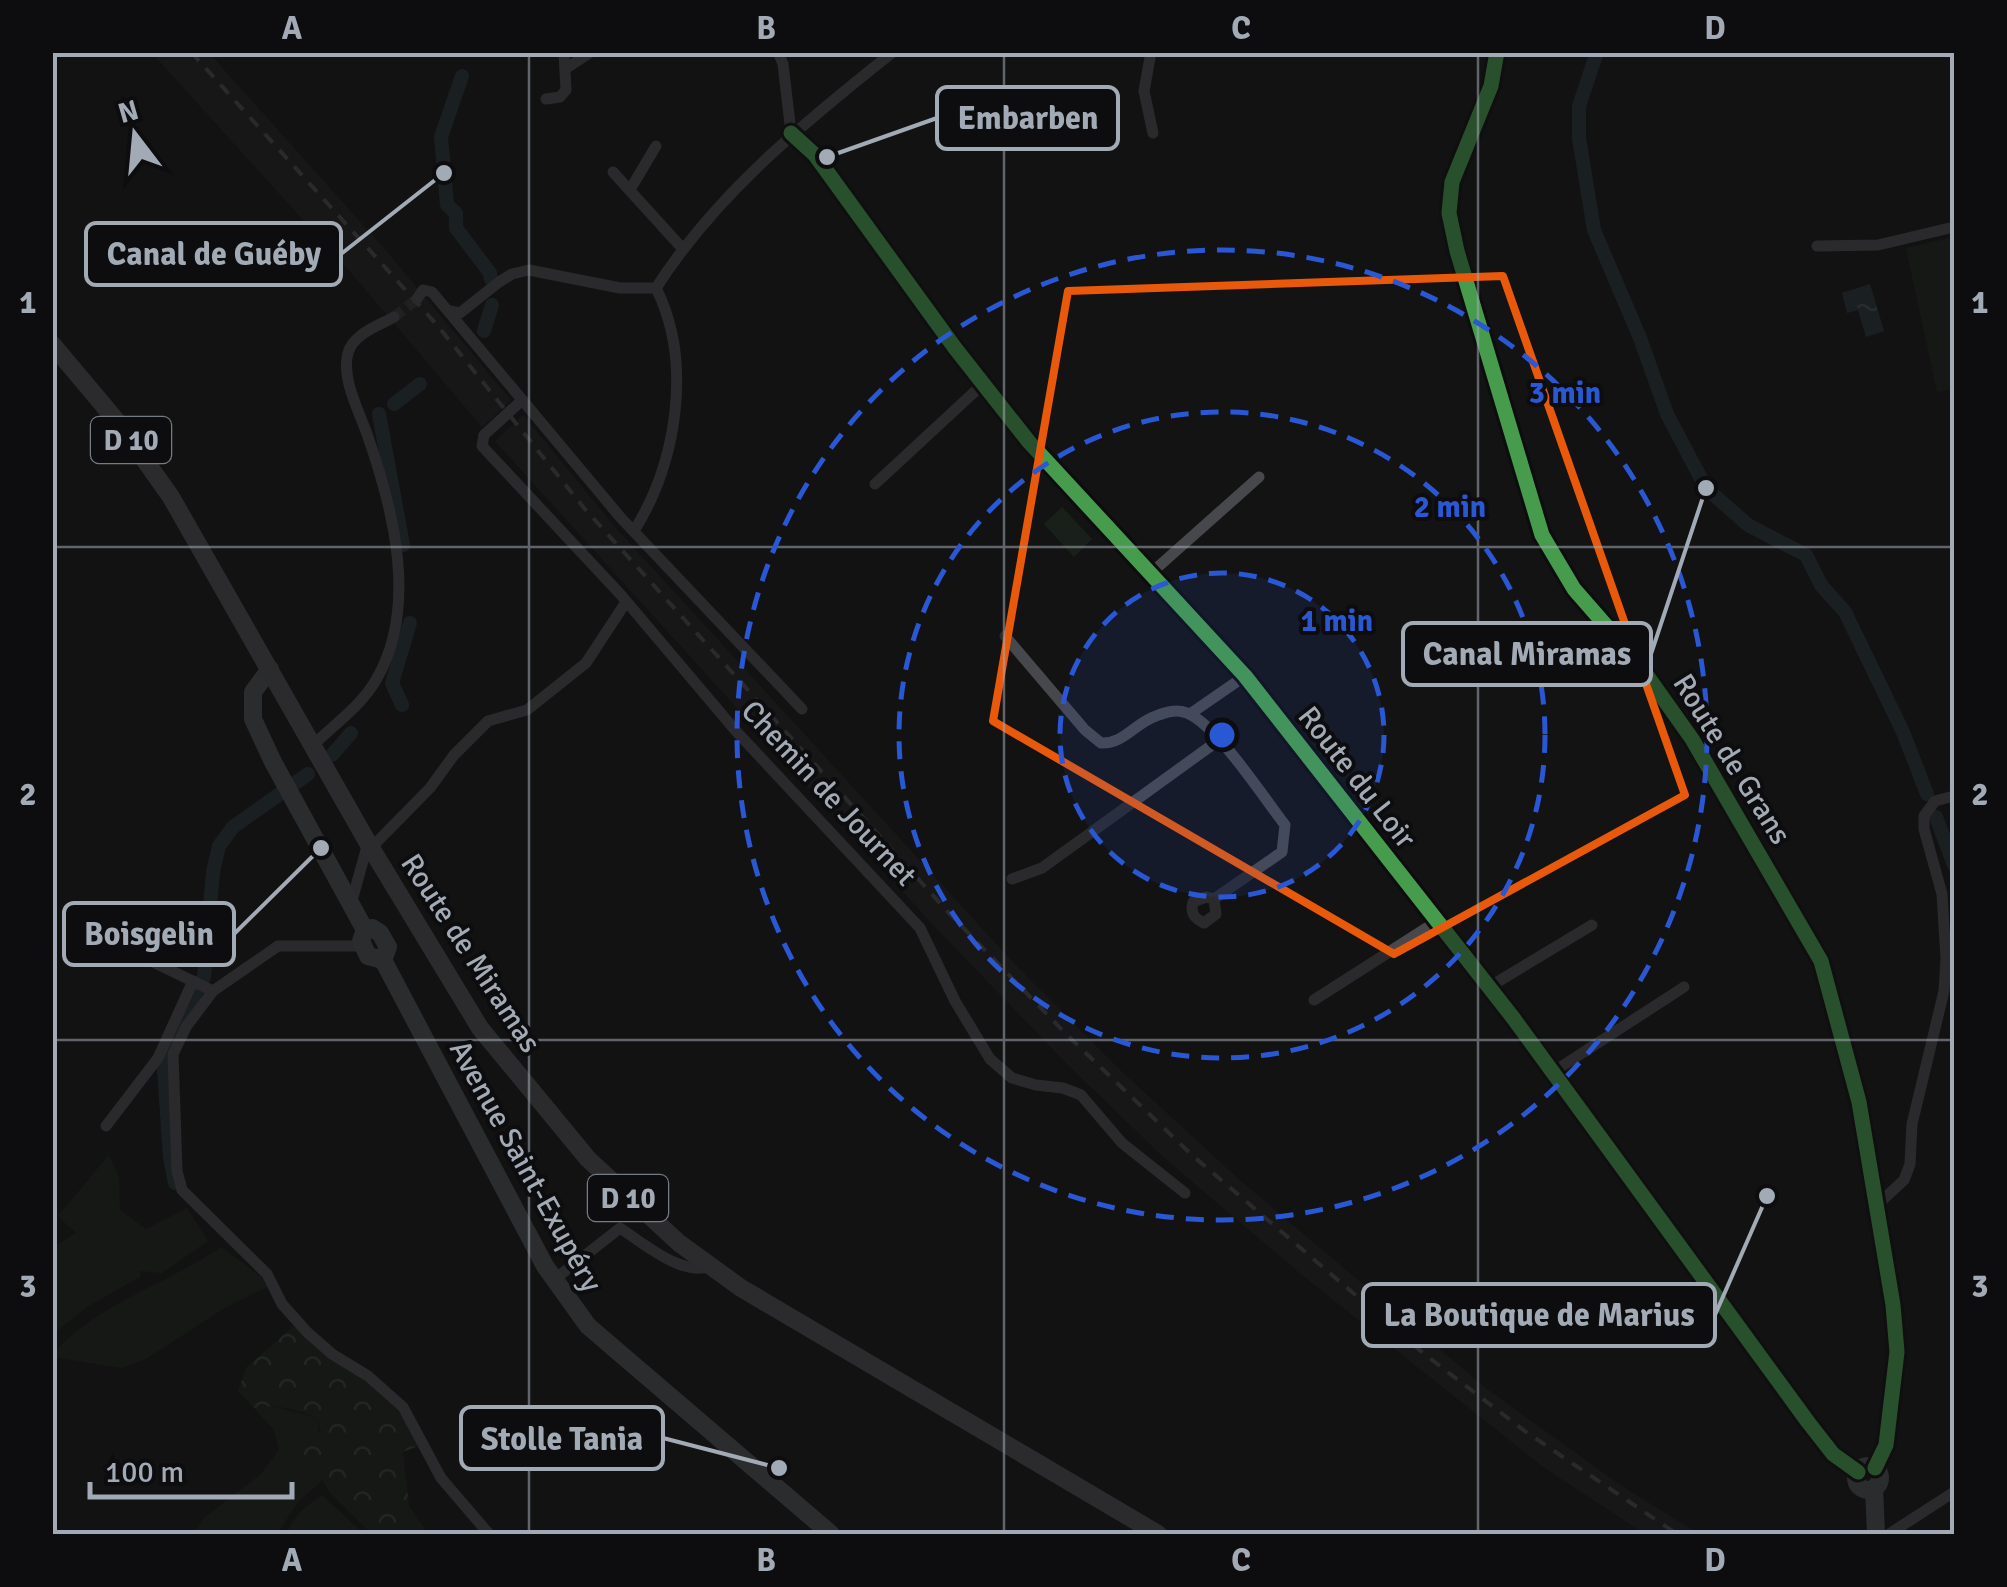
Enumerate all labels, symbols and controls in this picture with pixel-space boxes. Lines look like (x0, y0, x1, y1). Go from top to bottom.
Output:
text: A (282, 9, 303, 48)
text: B (756, 9, 776, 48)
text: C (1231, 9, 1251, 48)
text: D (1704, 9, 1726, 48)
north arrow (85, 85, 185, 185)
callout: Embarben (937, 87, 1118, 149)
text: N (114, 93, 142, 131)
text: Embarben (958, 99, 1098, 138)
callout: Canal de Guéby (86, 223, 341, 285)
text: Canal de Guéby (107, 235, 321, 274)
text: 1 (19, 283, 37, 322)
text: 1 (1971, 283, 1989, 322)
text: 3 min (1529, 375, 1601, 412)
road number: D 10 (91, 417, 171, 463)
text: 2 min (1414, 489, 1486, 526)
text: 1 min (1301, 603, 1373, 640)
callout: Canal Miramas (1403, 623, 1651, 685)
text: Canal Miramas (1423, 635, 1631, 674)
street label: Route de Grans (1665, 667, 1799, 851)
street label: Chemin de Journet (733, 693, 924, 894)
street label: Route du Loir (1290, 699, 1424, 856)
centre of rings (1204, 717, 1240, 753)
text: 2 (19, 775, 37, 814)
text: 2 (1971, 775, 1989, 814)
street label: Route de Miramas (393, 847, 549, 1060)
callout: Boisgelin (64, 903, 234, 965)
text: Boisgelin (84, 915, 214, 954)
street label: Avenue Saint-Exupéry (441, 1034, 610, 1298)
road number: D 10 (588, 1175, 668, 1221)
text: 3 (19, 1267, 37, 1306)
text: 3 (1971, 1267, 1989, 1306)
callout: La Boutique de Marius (1363, 1284, 1715, 1346)
text: La Boutique de Marius (1383, 1296, 1695, 1335)
callout: Stolle Tania (461, 1407, 663, 1469)
text: Stolle Tania (481, 1420, 643, 1459)
scale bar (90, 1437, 292, 1499)
text: 100 m (105, 1454, 184, 1491)
text: A (282, 1541, 303, 1580)
text: B (756, 1541, 776, 1580)
text: C (1231, 1541, 1251, 1580)
text: D (1704, 1541, 1726, 1580)

